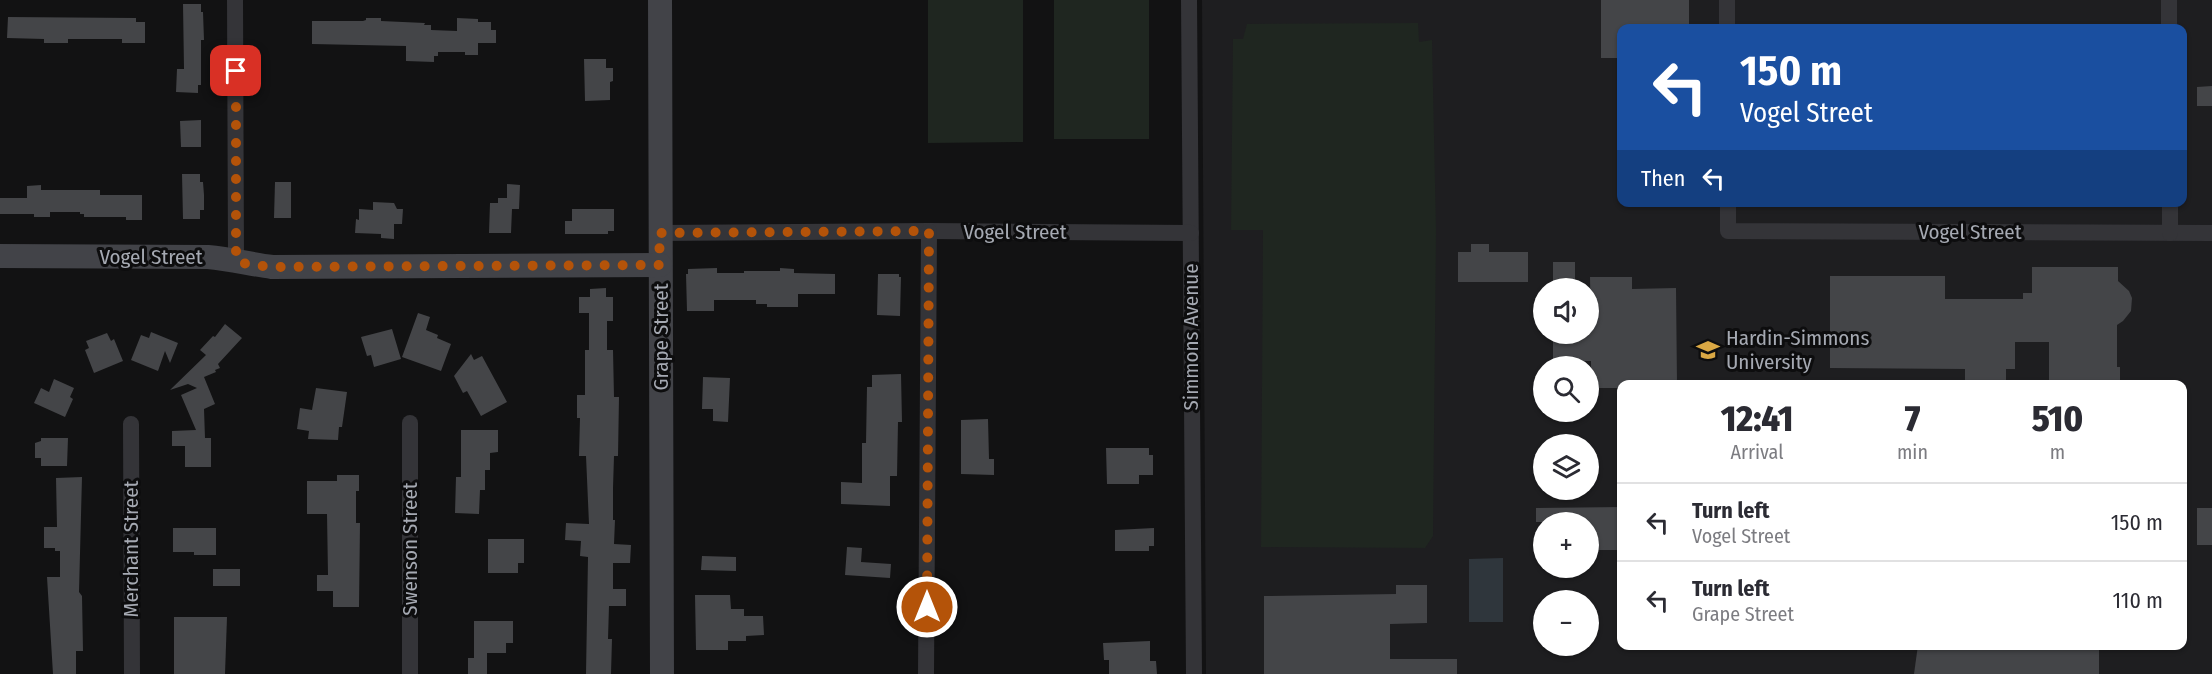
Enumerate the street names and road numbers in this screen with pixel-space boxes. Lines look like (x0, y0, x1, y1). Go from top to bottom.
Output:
street label: Vogel Street (963, 219, 1067, 245)
street label: Vogel Street (1918, 219, 2022, 245)
street label: Vogel Street (99, 244, 203, 270)
street label: Simmons Avenue (1178, 263, 1204, 411)
street label: Grape Street (648, 283, 674, 391)
street label: Merchant Street (118, 480, 144, 617)
street label: Swenson Street (397, 482, 423, 616)

